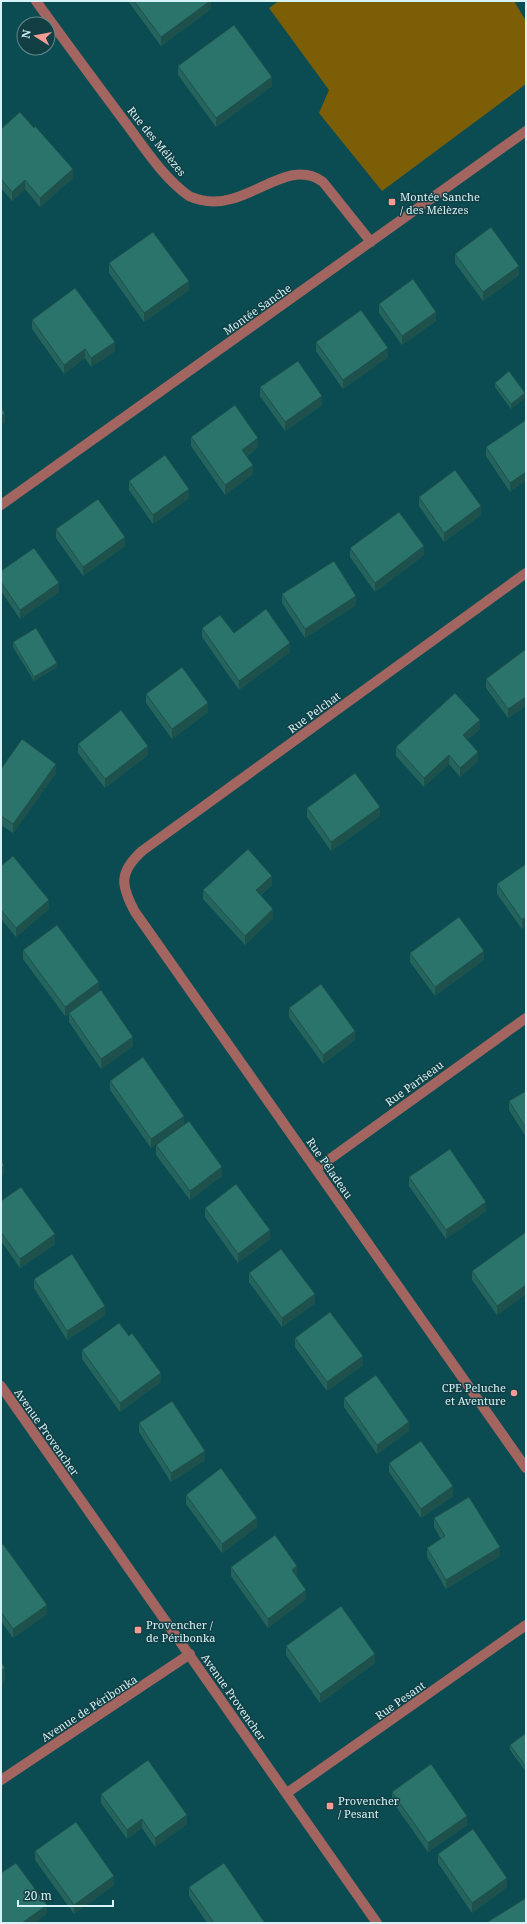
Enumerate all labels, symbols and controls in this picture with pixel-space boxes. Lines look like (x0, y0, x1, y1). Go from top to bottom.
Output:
north arrow (16, 16, 56, 56)
text: N (18, 28, 34, 40)
street label: Rue des Mélèzes (124, 103, 190, 179)
place label: Montée Sanche / des Mélèzes (400, 189, 480, 217)
marker: Montée Sanche / des Mélèzes (387, 197, 397, 207)
street label: Montée Sanche (220, 280, 294, 338)
street label: Rue Pelchat (285, 688, 343, 736)
street label: Rue Pariseau (382, 1057, 446, 1109)
street label: Rue Péladeau (304, 1135, 356, 1201)
place label: CPE Peluche et Aventure (442, 1380, 506, 1408)
street label: Avenue Provencher (11, 1385, 83, 1479)
marker: CPE Peluche et Aventure (509, 1388, 519, 1398)
place label: Provencher / de Péribonka (146, 1617, 216, 1645)
marker: Provencher / de Péribonka (133, 1625, 143, 1635)
street label: Avenue Provencher (198, 1650, 270, 1744)
street label: Avenue de Péribonka (38, 1671, 140, 1745)
street label: Rue Pesant (372, 1677, 428, 1723)
place label: Provencher / Pesant (338, 1793, 400, 1821)
marker: Provencher / Pesant (325, 1801, 335, 1811)
scale bar (18, 1882, 113, 1908)
text: 20 m (24, 1887, 52, 1904)

